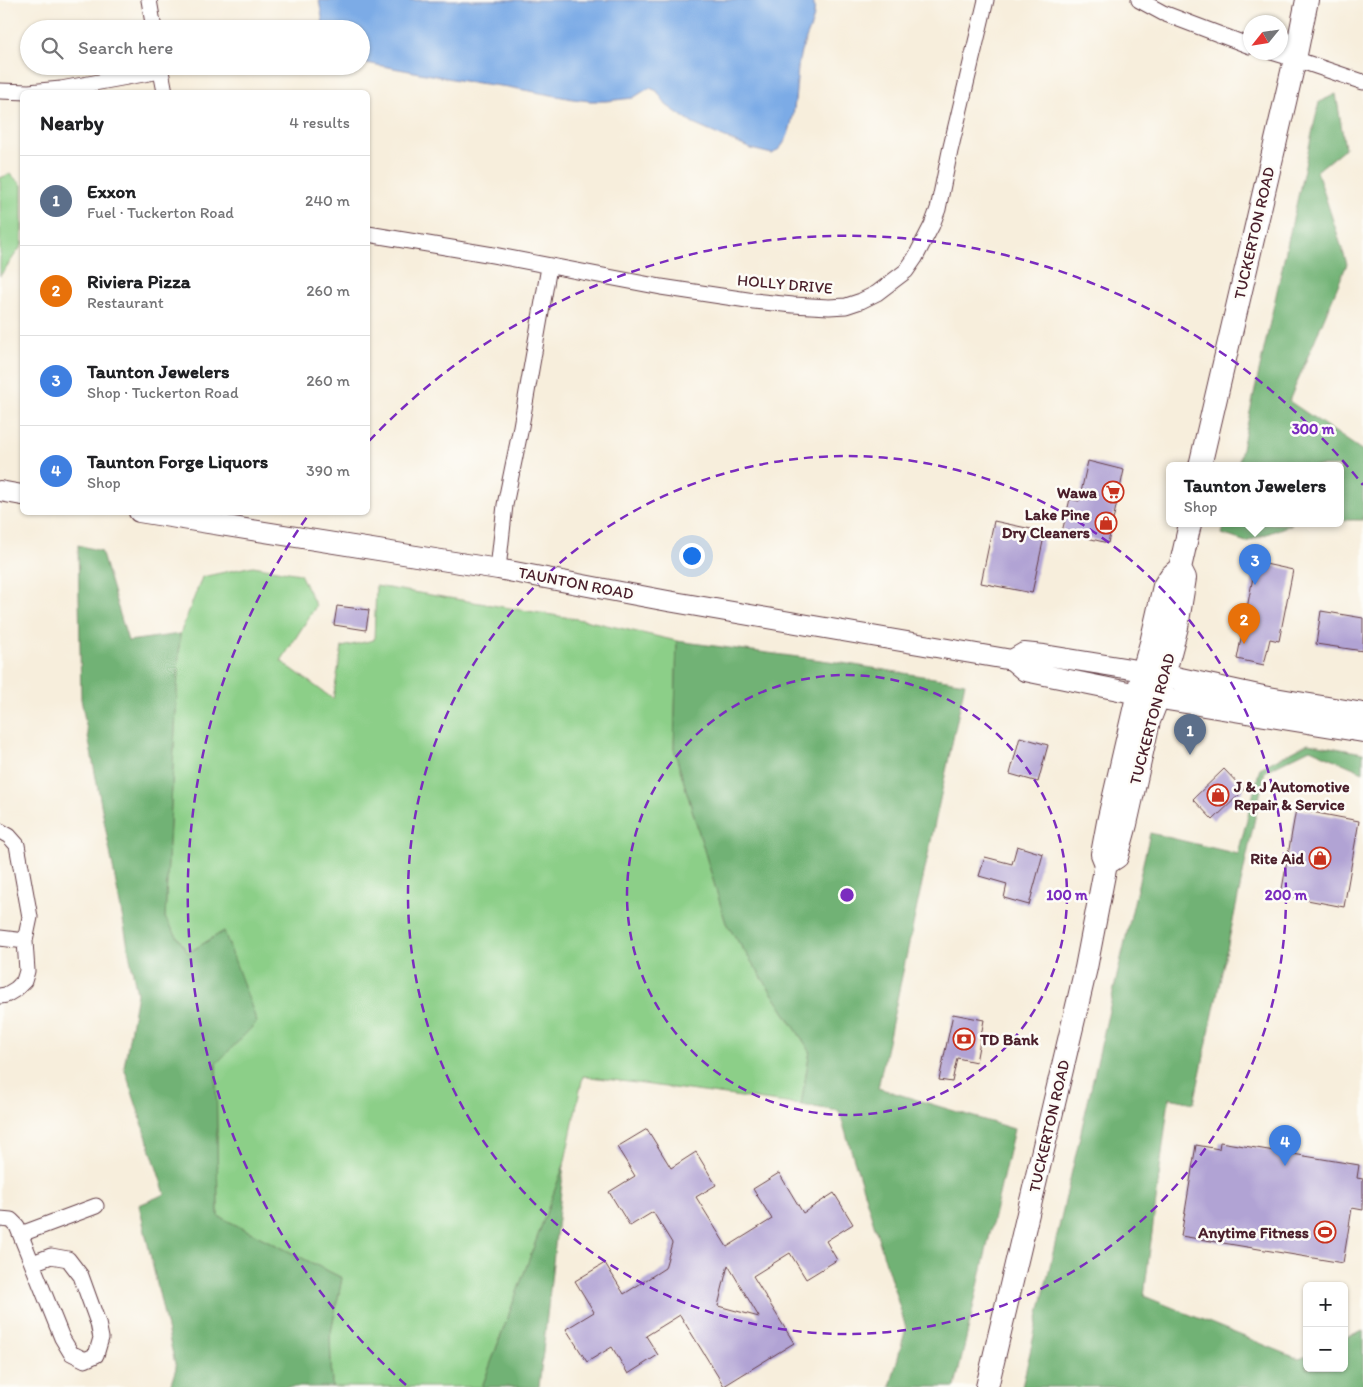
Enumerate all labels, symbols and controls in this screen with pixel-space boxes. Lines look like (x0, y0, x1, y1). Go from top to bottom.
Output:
north arrow (1243, 15, 1288, 60)
search box (20, 20, 370, 75)
icon: search (38, 34, 66, 62)
text: Search here (78, 36, 173, 59)
text: Nearby (40, 110, 104, 135)
text: 4 results (289, 113, 350, 132)
street label: TUCKERTON ROAD (1230, 165, 1278, 301)
text: Exxon (87, 180, 136, 203)
text: 1 (52, 191, 60, 210)
text: 240 m (305, 191, 350, 210)
text: Fuel · Tuckerton Road (87, 203, 234, 222)
text: Riviera Pizza (87, 270, 191, 293)
street label: HOLLY DRIVE (736, 270, 834, 298)
text: 2 (52, 281, 60, 300)
text: 260 m (306, 281, 350, 300)
text: Restaurant (87, 293, 164, 312)
text: Taunton Jewelers (87, 360, 229, 383)
text: 3 (52, 371, 60, 390)
text: 260 m (306, 371, 350, 390)
text: Shop · Tuckerton Road (87, 383, 239, 402)
text: 300 m (1292, 420, 1335, 438)
text: Taunton Forge Liquors (87, 450, 268, 473)
text: 4 (51, 461, 61, 480)
text: 390 m (306, 461, 350, 480)
popup (1166, 462, 1344, 527)
text: Shop (87, 473, 121, 492)
text: Taunton Jewelers (1184, 474, 1326, 497)
supermarket icon: Wawa (1101, 480, 1125, 504)
place label: Wawa (1057, 483, 1097, 502)
text: Shop (1184, 497, 1217, 516)
place label: Lake Pine Dry Cleaners (1002, 505, 1090, 543)
shop icon: Lake Pine Dry Cleaners (1094, 511, 1118, 535)
your location (679, 543, 705, 569)
pin: 3 (1239, 544, 1271, 585)
street label: TAUNTON ROAD (517, 563, 635, 603)
pin: 2 (1228, 603, 1260, 644)
street label: TUCKERTON ROAD (1125, 651, 1179, 787)
pin: 1 (1174, 714, 1206, 755)
place label: J & J Automotive Repair & Service (1233, 777, 1350, 815)
shop icon: J & J Automotive Repair & Service (1206, 783, 1230, 807)
shop icon: Rite Aid (1308, 846, 1332, 870)
place label: Rite Aid (1250, 849, 1304, 868)
centre of rings (838, 886, 856, 904)
text: 100 m (1046, 886, 1088, 904)
text: 200 m (1265, 886, 1308, 904)
bank icon: TD Bank (952, 1027, 976, 1051)
place label: TD Bank (979, 1030, 1040, 1049)
street label: TUCKERTON ROAD (1025, 1058, 1073, 1194)
pin: 4 (1269, 1125, 1301, 1166)
sports icon: Anytime Fitness (1313, 1220, 1337, 1244)
place label: Anytime Fitness (1197, 1223, 1309, 1243)
map controls (1303, 1282, 1348, 1372)
button: + (1303, 1282, 1348, 1327)
button: − (1303, 1327, 1348, 1372)

